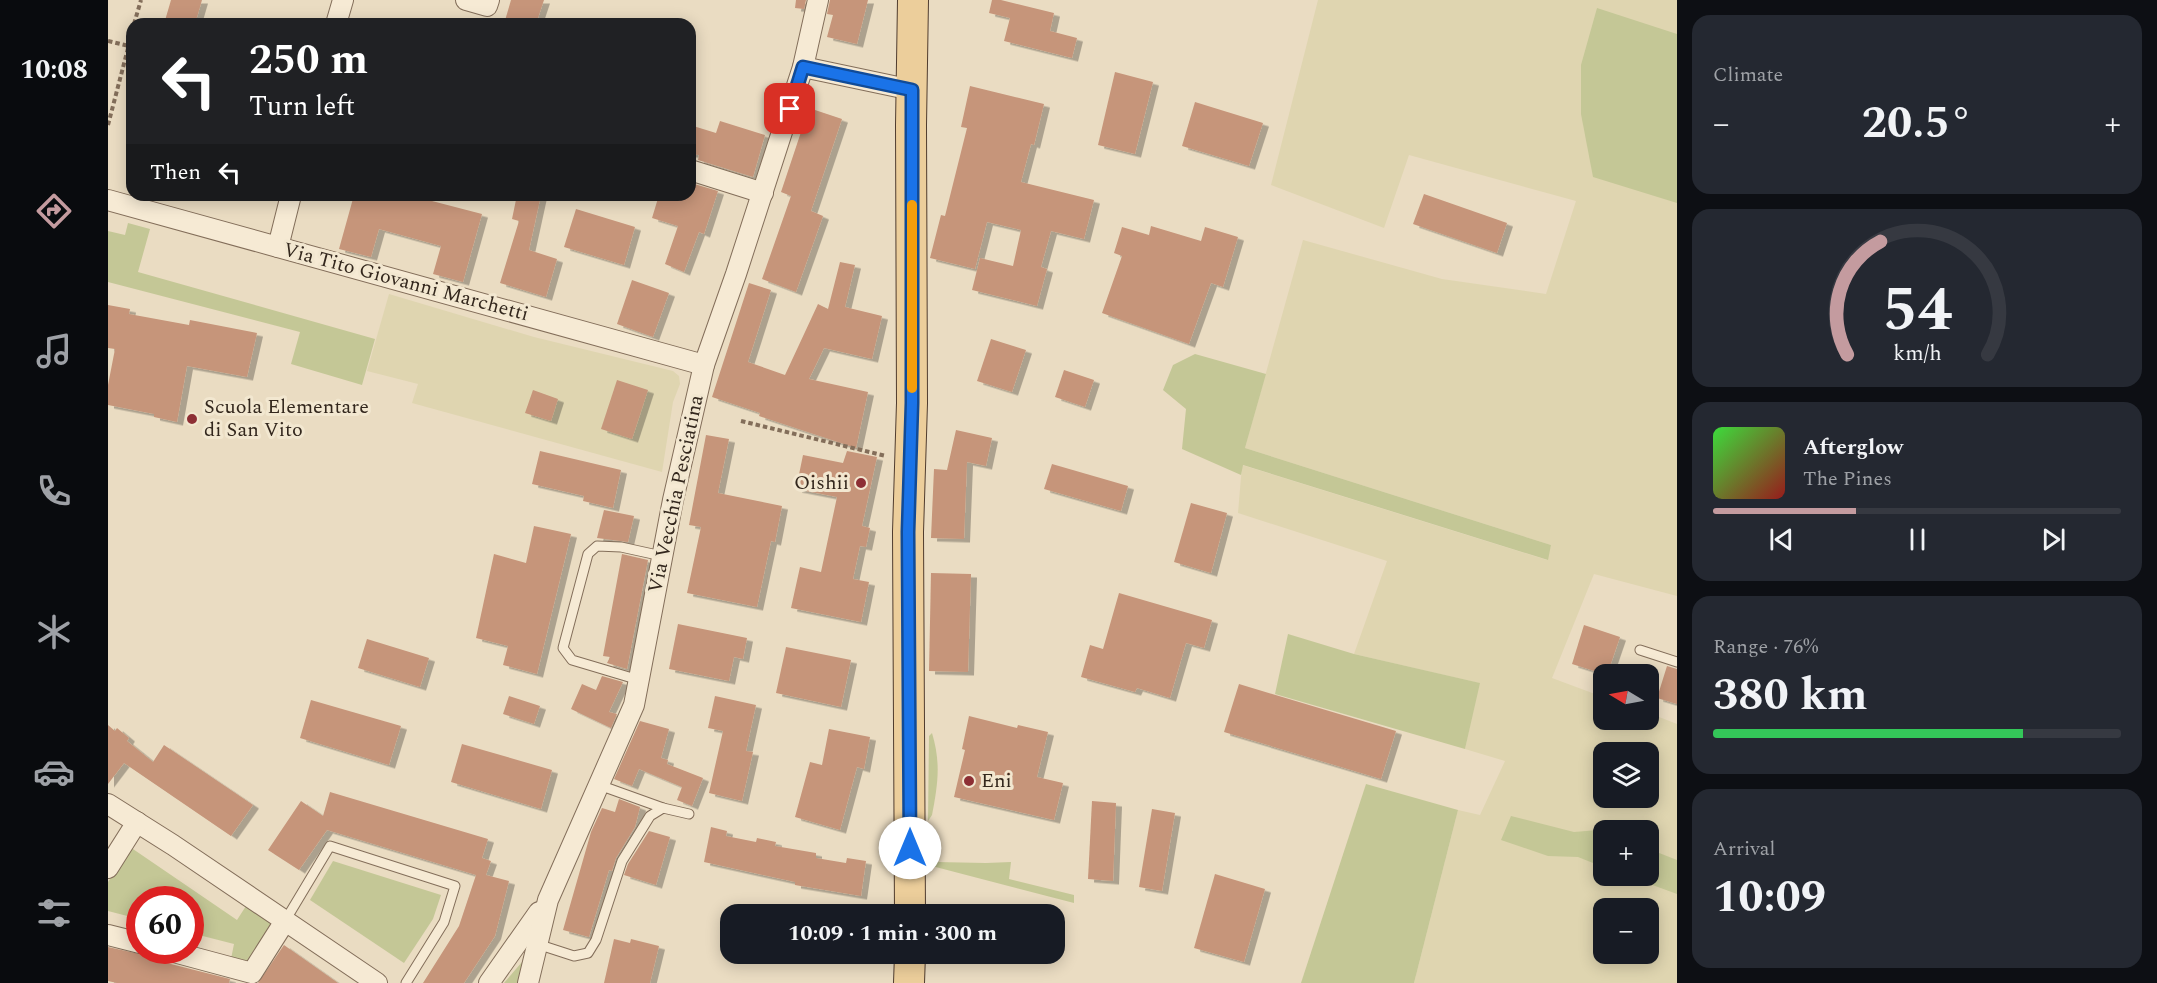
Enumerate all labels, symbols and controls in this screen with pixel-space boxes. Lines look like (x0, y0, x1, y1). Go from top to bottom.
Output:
text: 250 m (249, 29, 368, 92)
icon: left (150, 42, 228, 120)
text: 10:08 (20, 49, 88, 91)
text: Climate (1713, 60, 1783, 90)
pin (764, 83, 815, 134)
text: Turn left (249, 86, 355, 128)
text: 20.5° (1862, 89, 1972, 158)
icon: arrive (773, 92, 806, 125)
text: − (1713, 99, 1730, 149)
text: + (2104, 99, 2121, 149)
text: Then (150, 156, 201, 189)
icon: left (213, 156, 246, 189)
icon: directions (33, 190, 75, 232)
street label: Via Tito Giovanni Marchetti (280, 235, 532, 329)
text: 54 (1882, 263, 1952, 358)
icon: music (33, 330, 75, 372)
text: km/h (1893, 337, 1941, 370)
place label: Scuola Elementare di San Vito (204, 392, 369, 445)
street label: Via Vecchia Pesciatina (640, 392, 712, 596)
marker: Scuola Elementare di San Vito (185, 412, 199, 426)
text: Afterglow (1803, 431, 1903, 464)
text: The Pines (1803, 464, 1892, 494)
place label: Oishii (794, 468, 849, 498)
icon: phone (33, 470, 75, 512)
marker: Oishii (854, 476, 868, 490)
icon: previous (1765, 523, 1798, 556)
icon: pause (1901, 523, 1934, 556)
icon: next (2037, 523, 2070, 556)
icon: climate (33, 611, 75, 653)
text: Range · 76% (1713, 632, 1818, 662)
text: 380 km (1713, 661, 1868, 730)
north arrow (1593, 664, 1659, 730)
map controls (1593, 664, 1659, 964)
button: layers (1593, 742, 1659, 808)
icon: car (33, 751, 75, 793)
place label: Eni (981, 766, 1012, 796)
marker: Eni (962, 774, 976, 788)
position arrow (878, 816, 942, 880)
button: + (1593, 820, 1659, 886)
text: Arrival (1713, 834, 1775, 864)
text: 10:09 (1713, 863, 1826, 932)
speed limit sign: 60 (126, 886, 204, 964)
icon: filters (33, 892, 75, 934)
button: − (1593, 898, 1659, 964)
text: 10:09 · 1 min · 300 m (788, 917, 997, 950)

